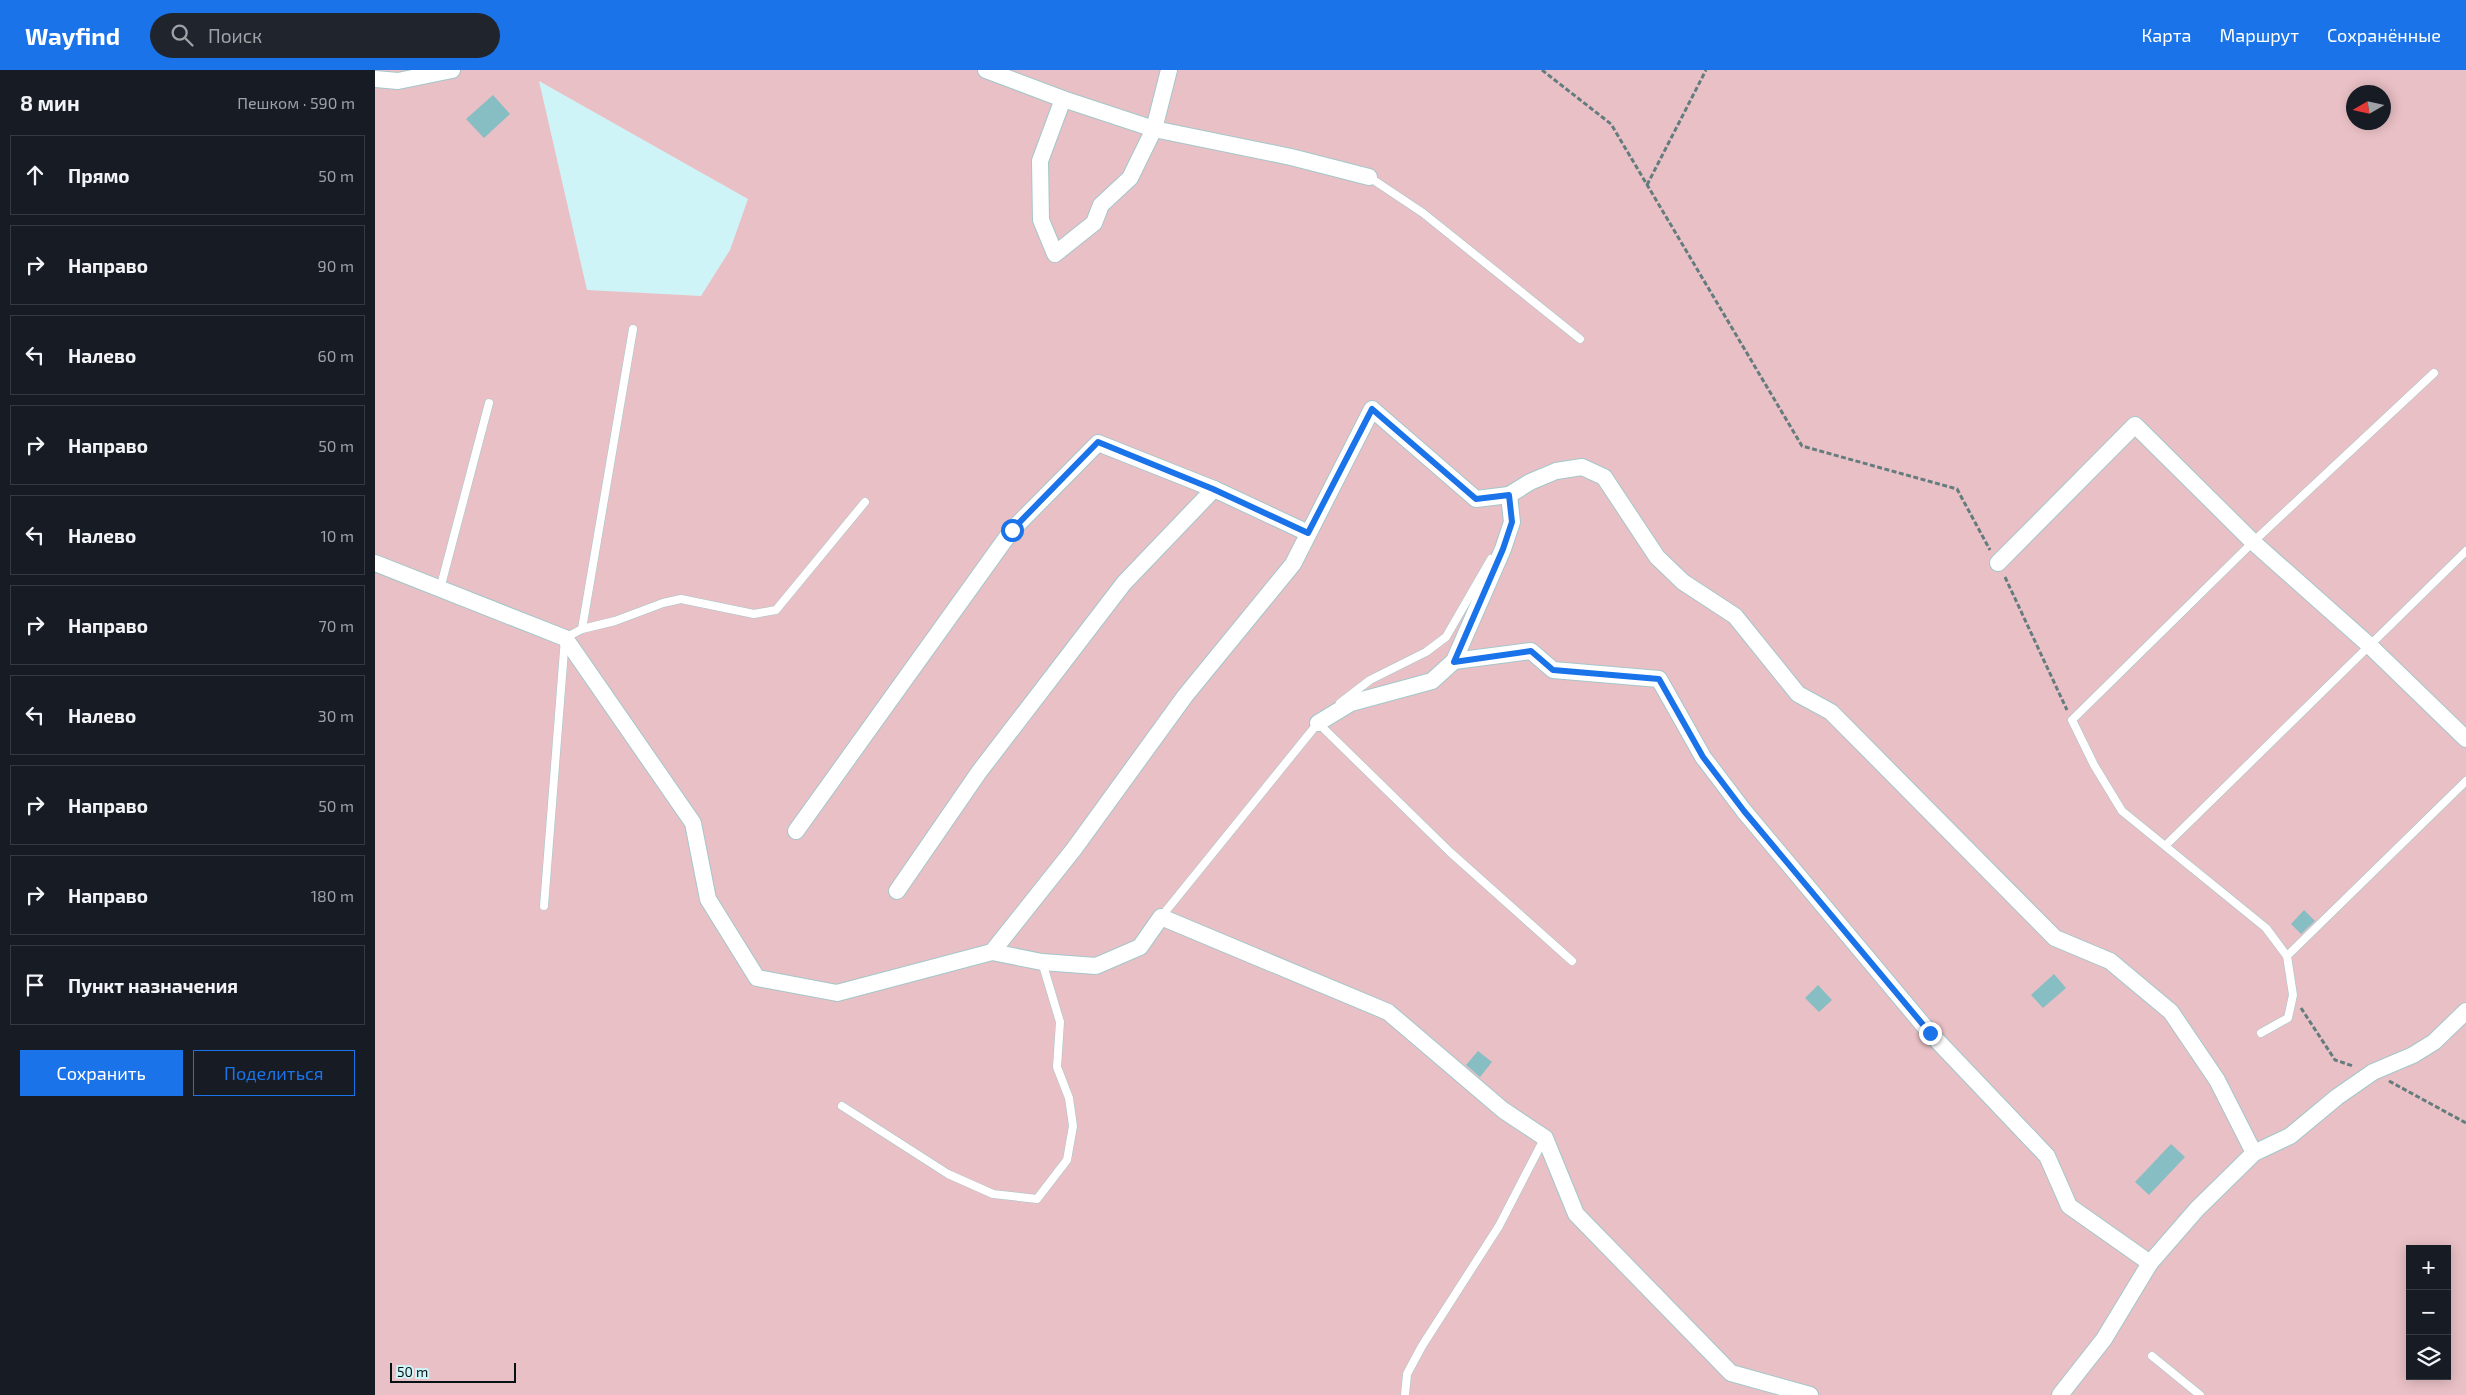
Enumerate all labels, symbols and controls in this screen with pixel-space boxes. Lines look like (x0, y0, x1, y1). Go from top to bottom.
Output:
search box (150, 13, 500, 58)
text: Wayfind (25, 21, 120, 50)
icon: search (168, 21, 196, 49)
text: Поиск (208, 24, 262, 47)
text: Карта (2141, 24, 2191, 46)
text: Маршрут (2219, 24, 2299, 46)
text: Сохранённые (2327, 24, 2441, 46)
north arrow (2346, 85, 2391, 130)
text: 8 мин (20, 90, 80, 115)
text: Пешком · 590 m (237, 93, 355, 112)
icon: ahead (21, 161, 49, 189)
text: Прямо (68, 164, 130, 187)
text: 50 m (318, 166, 354, 185)
icon: right (21, 251, 49, 279)
text: Направо (68, 254, 148, 277)
text: 90 m (318, 256, 354, 275)
icon: left (21, 341, 49, 369)
text: Налево (68, 344, 136, 367)
text: 60 m (318, 346, 354, 365)
icon: right (21, 431, 49, 459)
text: Направо (68, 434, 148, 457)
text: 50 m (318, 436, 354, 455)
route start (1001, 519, 1024, 542)
icon: left (21, 521, 49, 549)
text: Налево (68, 524, 136, 547)
text: 10 m (320, 526, 354, 545)
icon: right (21, 611, 49, 639)
text: Направо (68, 614, 148, 637)
text: 70 m (319, 616, 354, 635)
icon: left (21, 701, 49, 729)
text: Налево (68, 704, 136, 727)
text: 30 m (318, 706, 354, 725)
icon: right (21, 791, 49, 819)
text: Направо (68, 794, 148, 817)
text: 50 m (318, 796, 354, 815)
icon: right (21, 881, 49, 909)
text: Направо (68, 884, 148, 907)
text: 180 m (311, 886, 354, 905)
icon: arrive (21, 971, 49, 999)
text: Пункт назначения (68, 974, 238, 997)
route end (1919, 1022, 1942, 1045)
button: Сохранить (20, 1050, 183, 1096)
button: Поделиться (193, 1050, 355, 1096)
map controls (2406, 1245, 2451, 1380)
button: + (2406, 1245, 2451, 1290)
button: − (2406, 1290, 2451, 1335)
button: layers (2406, 1335, 2451, 1380)
scale bar (390, 1360, 516, 1383)
text: 50 m (397, 1363, 428, 1380)

